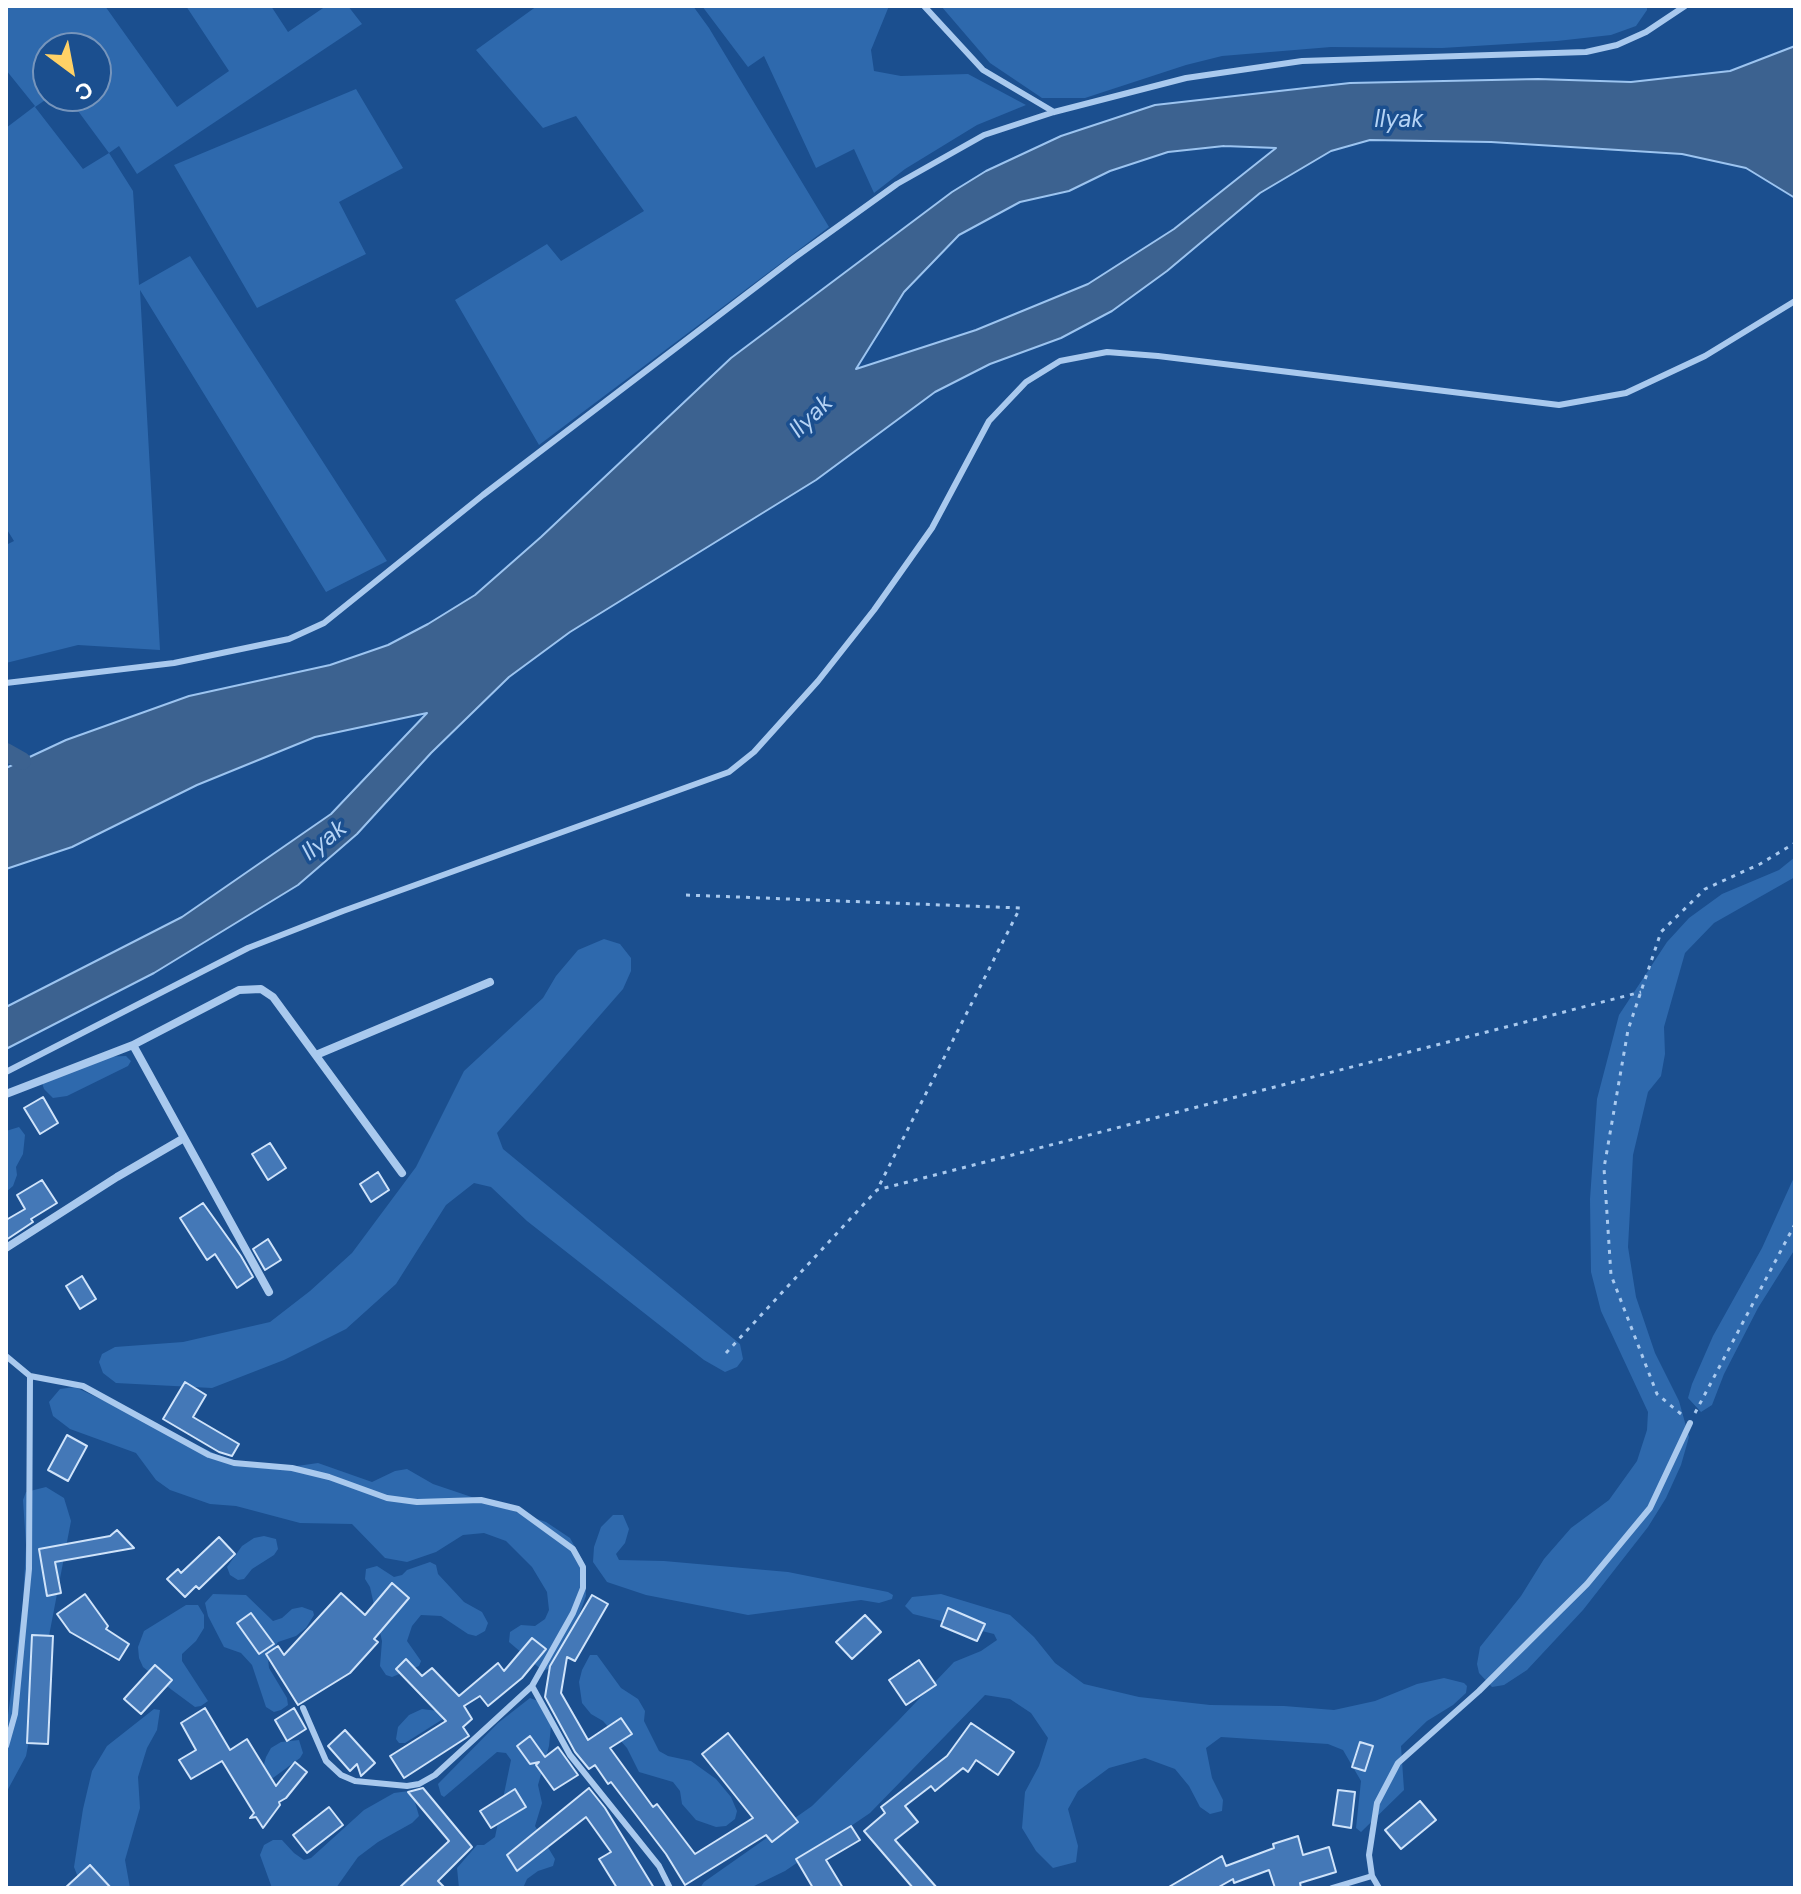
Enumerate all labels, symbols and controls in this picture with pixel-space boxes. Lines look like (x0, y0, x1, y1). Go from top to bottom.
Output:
north arrow (32, 32, 112, 112)
text: С (70, 75, 98, 108)
water label: Ilyak (1374, 107, 1424, 135)
water label: Ilyak (784, 389, 840, 445)
water label: Ilyak (297, 814, 353, 868)

